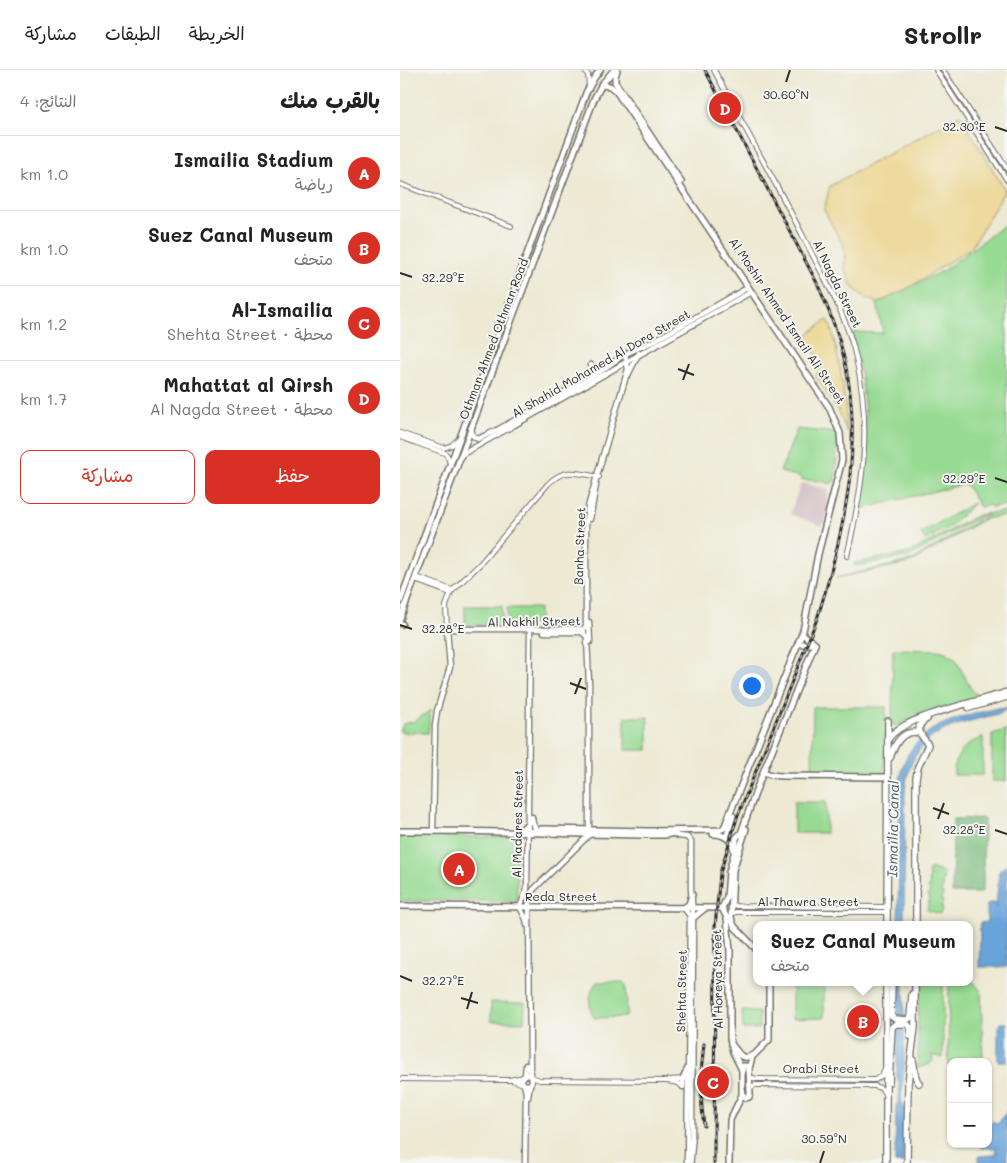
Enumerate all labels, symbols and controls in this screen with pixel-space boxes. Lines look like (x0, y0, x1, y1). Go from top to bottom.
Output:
text: Strollr (904, 19, 982, 50)
text: مشاركة (25, 21, 77, 45)
text: الطبقات (105, 21, 161, 45)
text: الخريطة (189, 21, 245, 45)
text: بالقرب منك (280, 86, 380, 113)
text: 30.60°N (763, 86, 809, 102)
pin: D (709, 89, 741, 127)
text: النتائج: 4 (20, 90, 76, 111)
text: 32.30°E (942, 118, 986, 134)
text: Ismailia Stadium (174, 147, 333, 172)
text: 1.0 km (20, 163, 68, 184)
text: A (358, 163, 370, 184)
text: رياضة (295, 173, 333, 194)
text: Suez Canal Museum (148, 222, 333, 247)
street label: Al Moshir Ahmed Ismail Ali Street (726, 234, 850, 407)
street label: Al Nagda Street (810, 237, 866, 330)
text: 1.0 km (20, 238, 68, 259)
text: B (359, 238, 369, 259)
text: متحف (294, 248, 333, 269)
street label: Othman Ahmed Othman Road (455, 255, 531, 422)
text: 32.29°E (422, 269, 464, 285)
text: Al-Ismailia (231, 297, 333, 322)
street label: Al Shahid Mohamed Al Dora Street (508, 305, 693, 421)
text: 1.2 km (20, 313, 67, 334)
text: C (358, 313, 370, 334)
text: محطة · Shehta Street (167, 323, 333, 344)
text: Mahattat al Qirsh (164, 372, 333, 397)
text: 1.7 km (20, 388, 67, 409)
text: D (358, 388, 370, 409)
text: محطة · Al Nagda Street (150, 398, 333, 419)
button: مشاركة (20, 450, 195, 504)
button: حفظ (205, 450, 380, 504)
text: 32.29°E (943, 470, 985, 486)
street label: Banha Street (570, 507, 588, 585)
street label: Al Nakhil Street (487, 612, 581, 630)
text: 32.28°E (422, 620, 464, 636)
your location (739, 673, 765, 699)
street label: Al Madares Street (508, 770, 526, 878)
water label: Ismaïlia Canal (882, 780, 903, 878)
text: 32.28°E (943, 821, 985, 837)
pin: A (443, 850, 475, 888)
street label: Reda Street (525, 888, 597, 904)
street label: Al Thawra Street (758, 893, 858, 909)
popup (753, 921, 973, 986)
text: Suez Canal Museum (770, 928, 956, 953)
street label: Al Horeya Street (708, 929, 726, 1029)
street label: Shehta Street (672, 950, 690, 1032)
text: متحف (770, 954, 810, 975)
text: 32.27°E (422, 972, 464, 988)
pin: B (847, 1002, 879, 1040)
map controls (947, 1058, 992, 1148)
button: + (947, 1058, 992, 1103)
street label: Orabi Street (783, 1060, 859, 1076)
pin: C (697, 1063, 729, 1101)
button: − (947, 1103, 992, 1148)
text: 30.59°N (801, 1130, 847, 1146)

